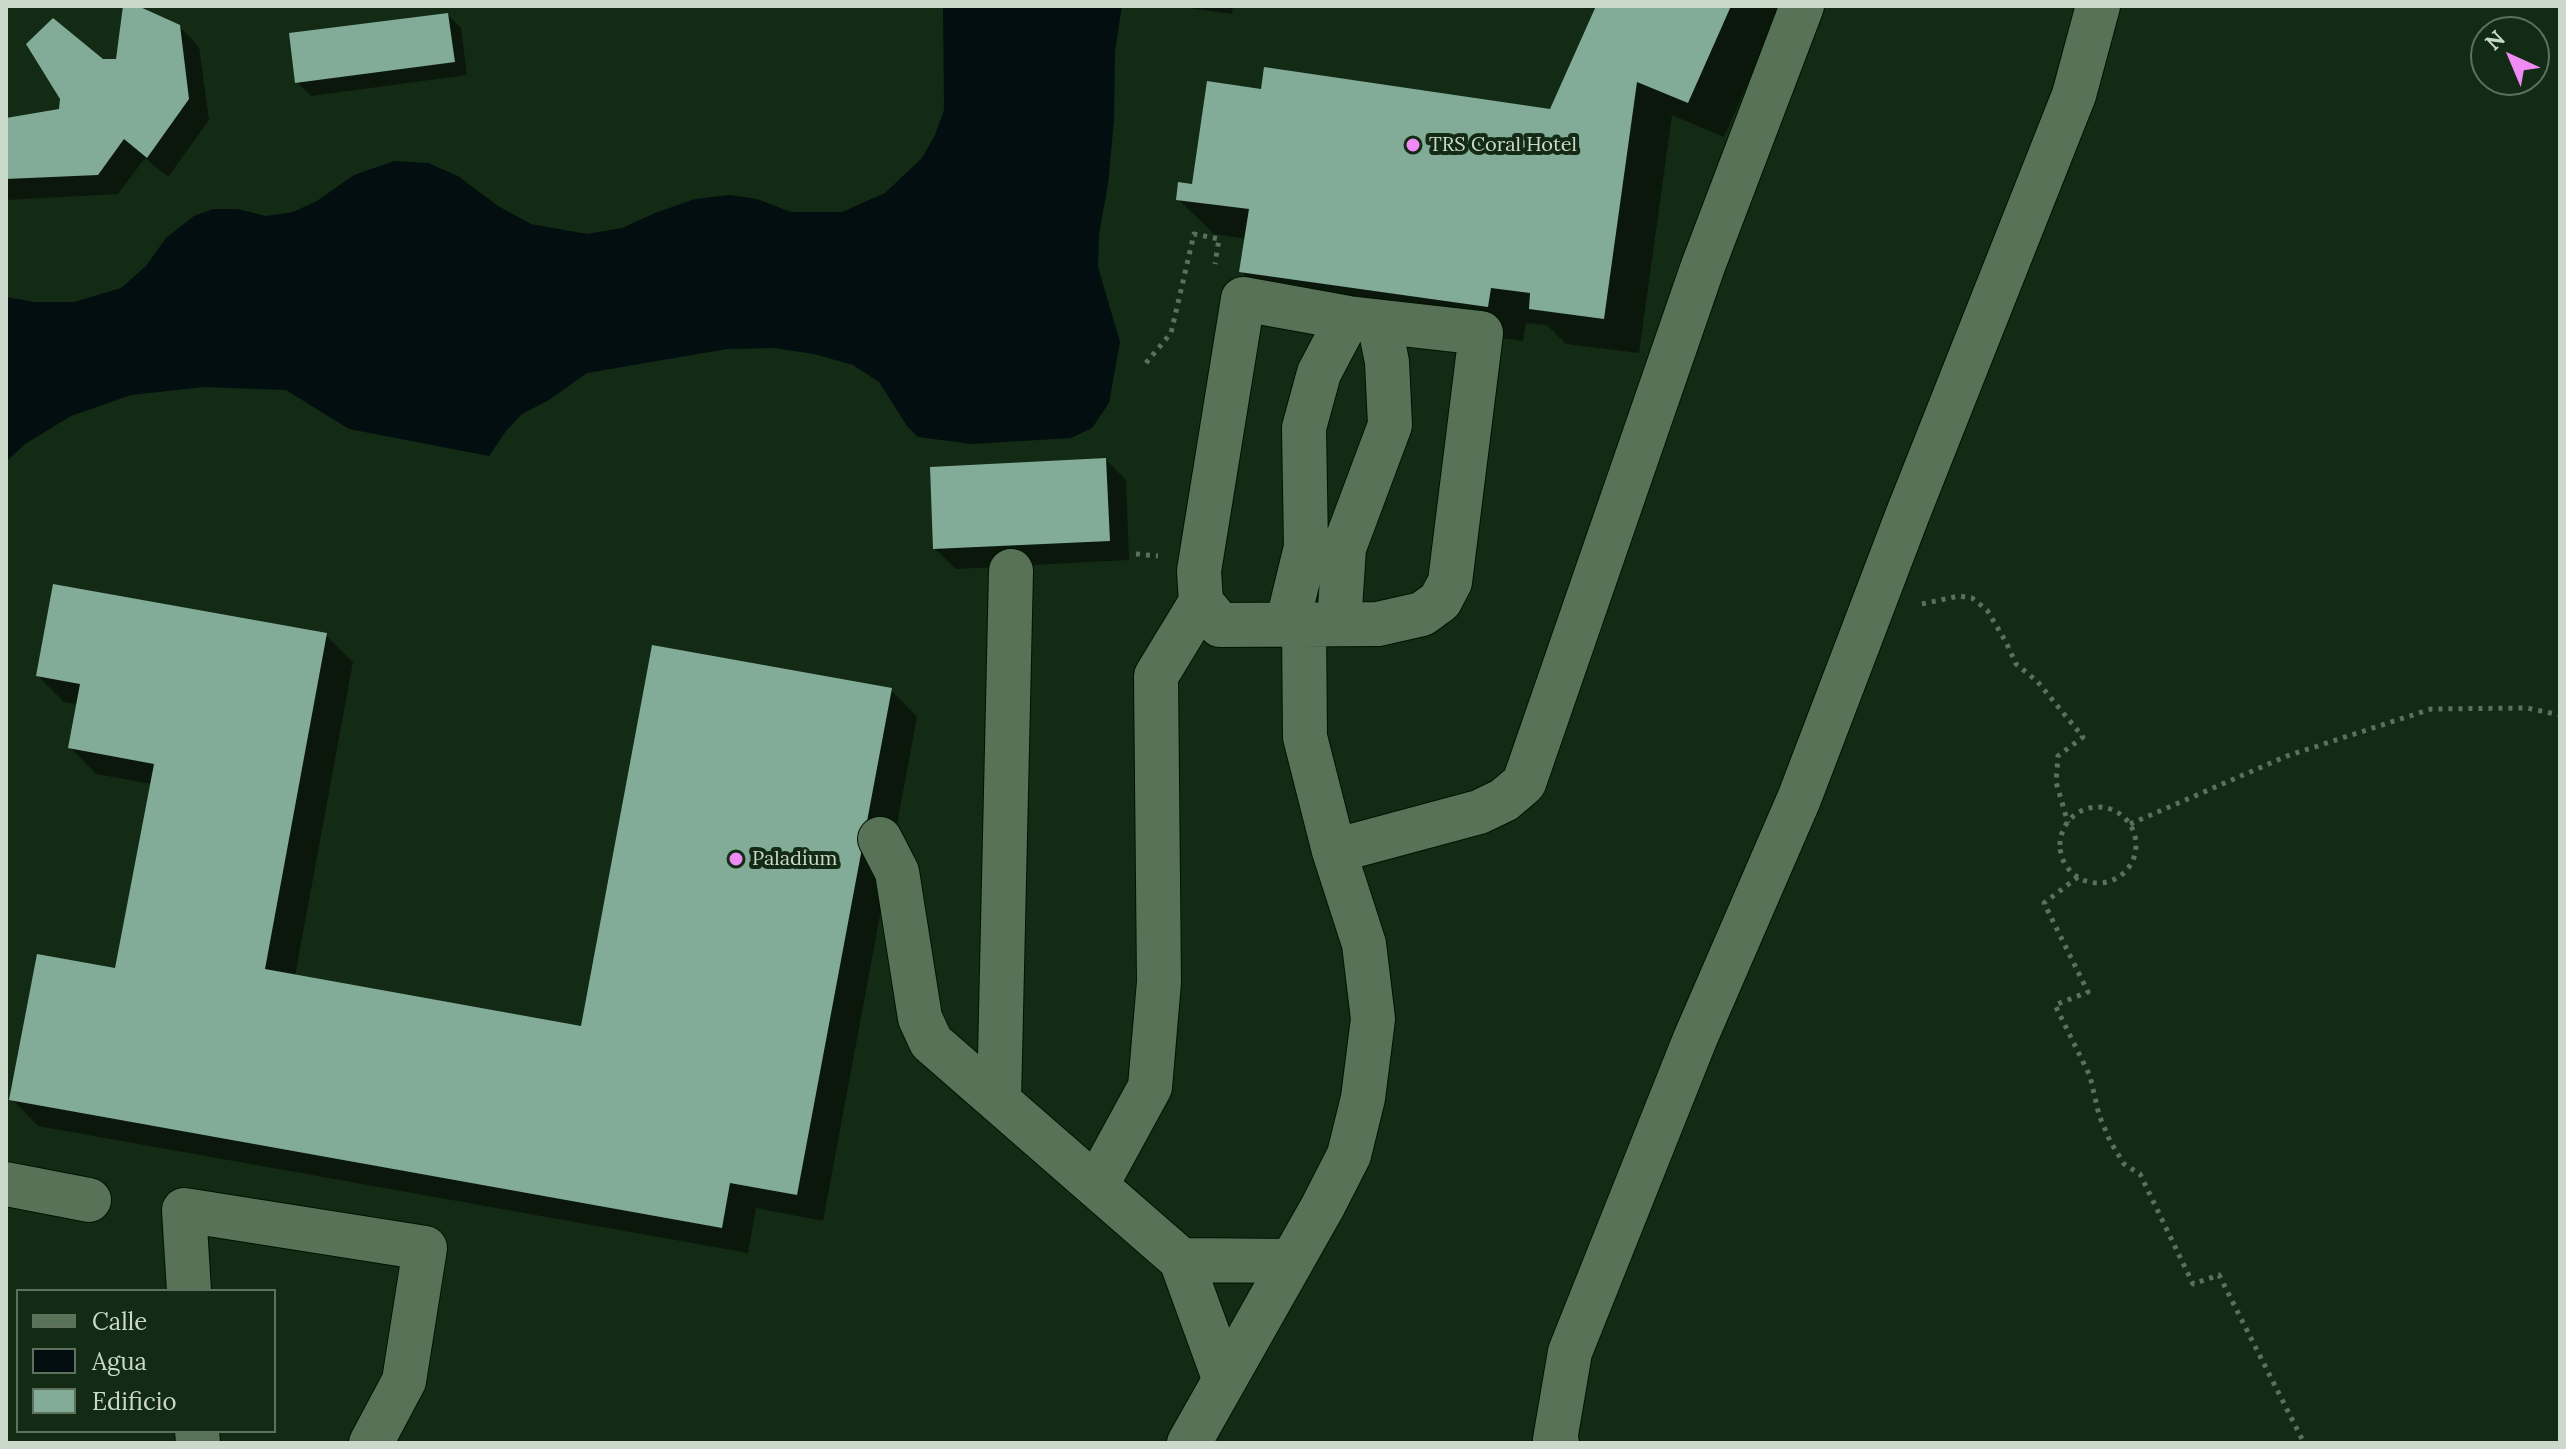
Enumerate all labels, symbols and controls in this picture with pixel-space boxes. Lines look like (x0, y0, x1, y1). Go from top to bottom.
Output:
north arrow (2470, 16, 2550, 96)
text: N (2479, 24, 2511, 56)
place label: TRS Coral Hotel (1429, 133, 1577, 157)
marker: TRS Coral Hotel (1404, 136, 1422, 154)
place label: Paladium (752, 847, 837, 871)
marker: Paladium (727, 850, 745, 868)
legend (16, 1289, 276, 1433)
text: Calle (92, 1306, 147, 1337)
text: Agua (92, 1346, 147, 1377)
text: Edificio (92, 1386, 177, 1417)

